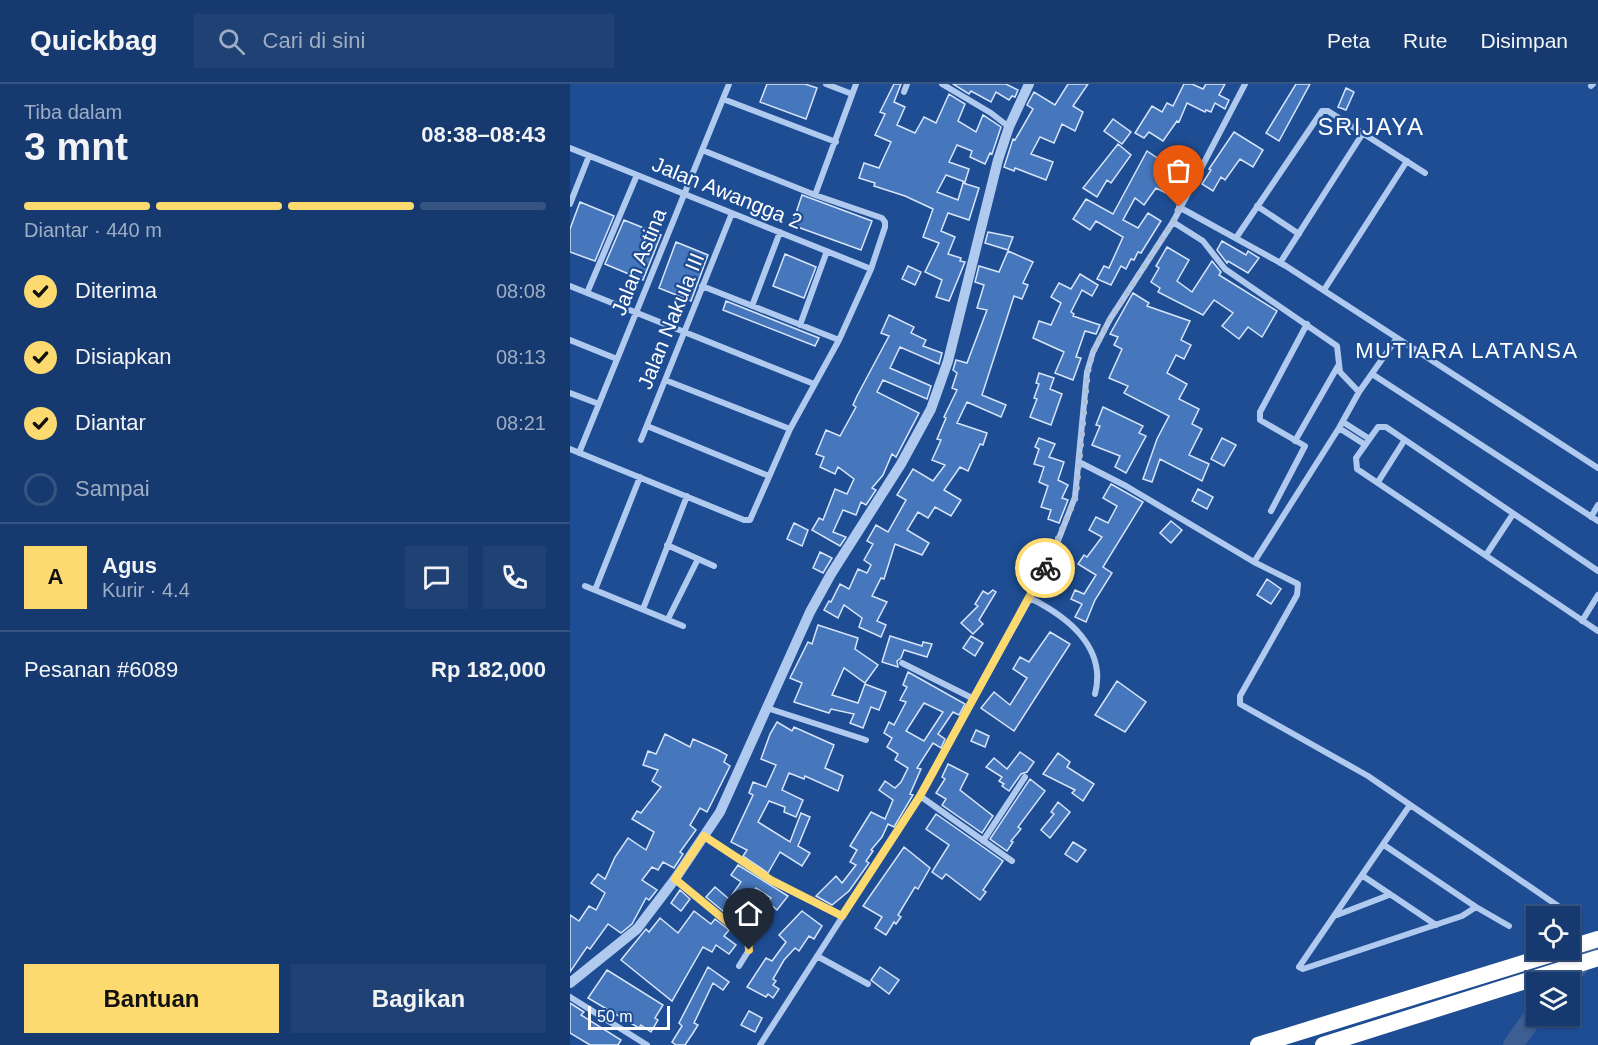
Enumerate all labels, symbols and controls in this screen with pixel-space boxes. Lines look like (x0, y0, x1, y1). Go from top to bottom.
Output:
search box (194, 14, 614, 68)
text: Quickbag (30, 25, 158, 56)
icon: search (215, 25, 248, 58)
text: Cari di sini (263, 28, 365, 53)
text: Peta (1327, 29, 1370, 52)
text: Rute (1403, 29, 1447, 52)
text: Disimpan (1480, 29, 1568, 52)
text: Tiba dalam (24, 101, 122, 123)
district label: SRIJAYA (1318, 113, 1424, 140)
text: 08:38–08:43 (421, 122, 546, 147)
text: 3 mnt (24, 125, 128, 168)
pin (1153, 145, 1204, 207)
street label: Jalan Awangga 2 (649, 152, 805, 233)
icon: bag (1162, 154, 1195, 187)
street label: Jalan Astina (607, 205, 671, 319)
text: Diantar · 440 m (24, 219, 162, 241)
street label: Jalan Nakula III (633, 249, 708, 392)
icon: check (24, 275, 57, 308)
text: Diterima (75, 278, 157, 303)
text: 08:08 (496, 280, 546, 302)
district label: MUTIARA LATANSA (1355, 338, 1579, 363)
icon: check (24, 341, 57, 374)
text: Disiapkan (75, 344, 172, 369)
text: 08:13 (496, 346, 546, 368)
icon: check (24, 407, 57, 440)
text: Diantar (75, 410, 146, 435)
text: 08:21 (496, 412, 546, 434)
text: Sampai (75, 476, 150, 501)
courier (1015, 538, 1075, 598)
button: chat (405, 546, 468, 609)
button: phone (483, 546, 546, 609)
icon: bike (1029, 552, 1062, 585)
text: Agus (102, 553, 157, 578)
text: A (48, 564, 63, 589)
text: Kurir · 4.4 (102, 579, 190, 601)
text: Pesanan #6089 (24, 657, 178, 682)
text: Rp 182,000 (431, 657, 546, 682)
pin (723, 888, 774, 950)
icon: home (732, 897, 765, 930)
map controls (1526, 906, 1580, 1026)
button: locate (1526, 906, 1580, 960)
button: Bantuan (24, 964, 279, 1033)
button: Bagikan (291, 964, 546, 1033)
button: layers (1526, 972, 1580, 1026)
scale bar (588, 1003, 670, 1030)
text: 50 m (597, 1008, 633, 1025)

